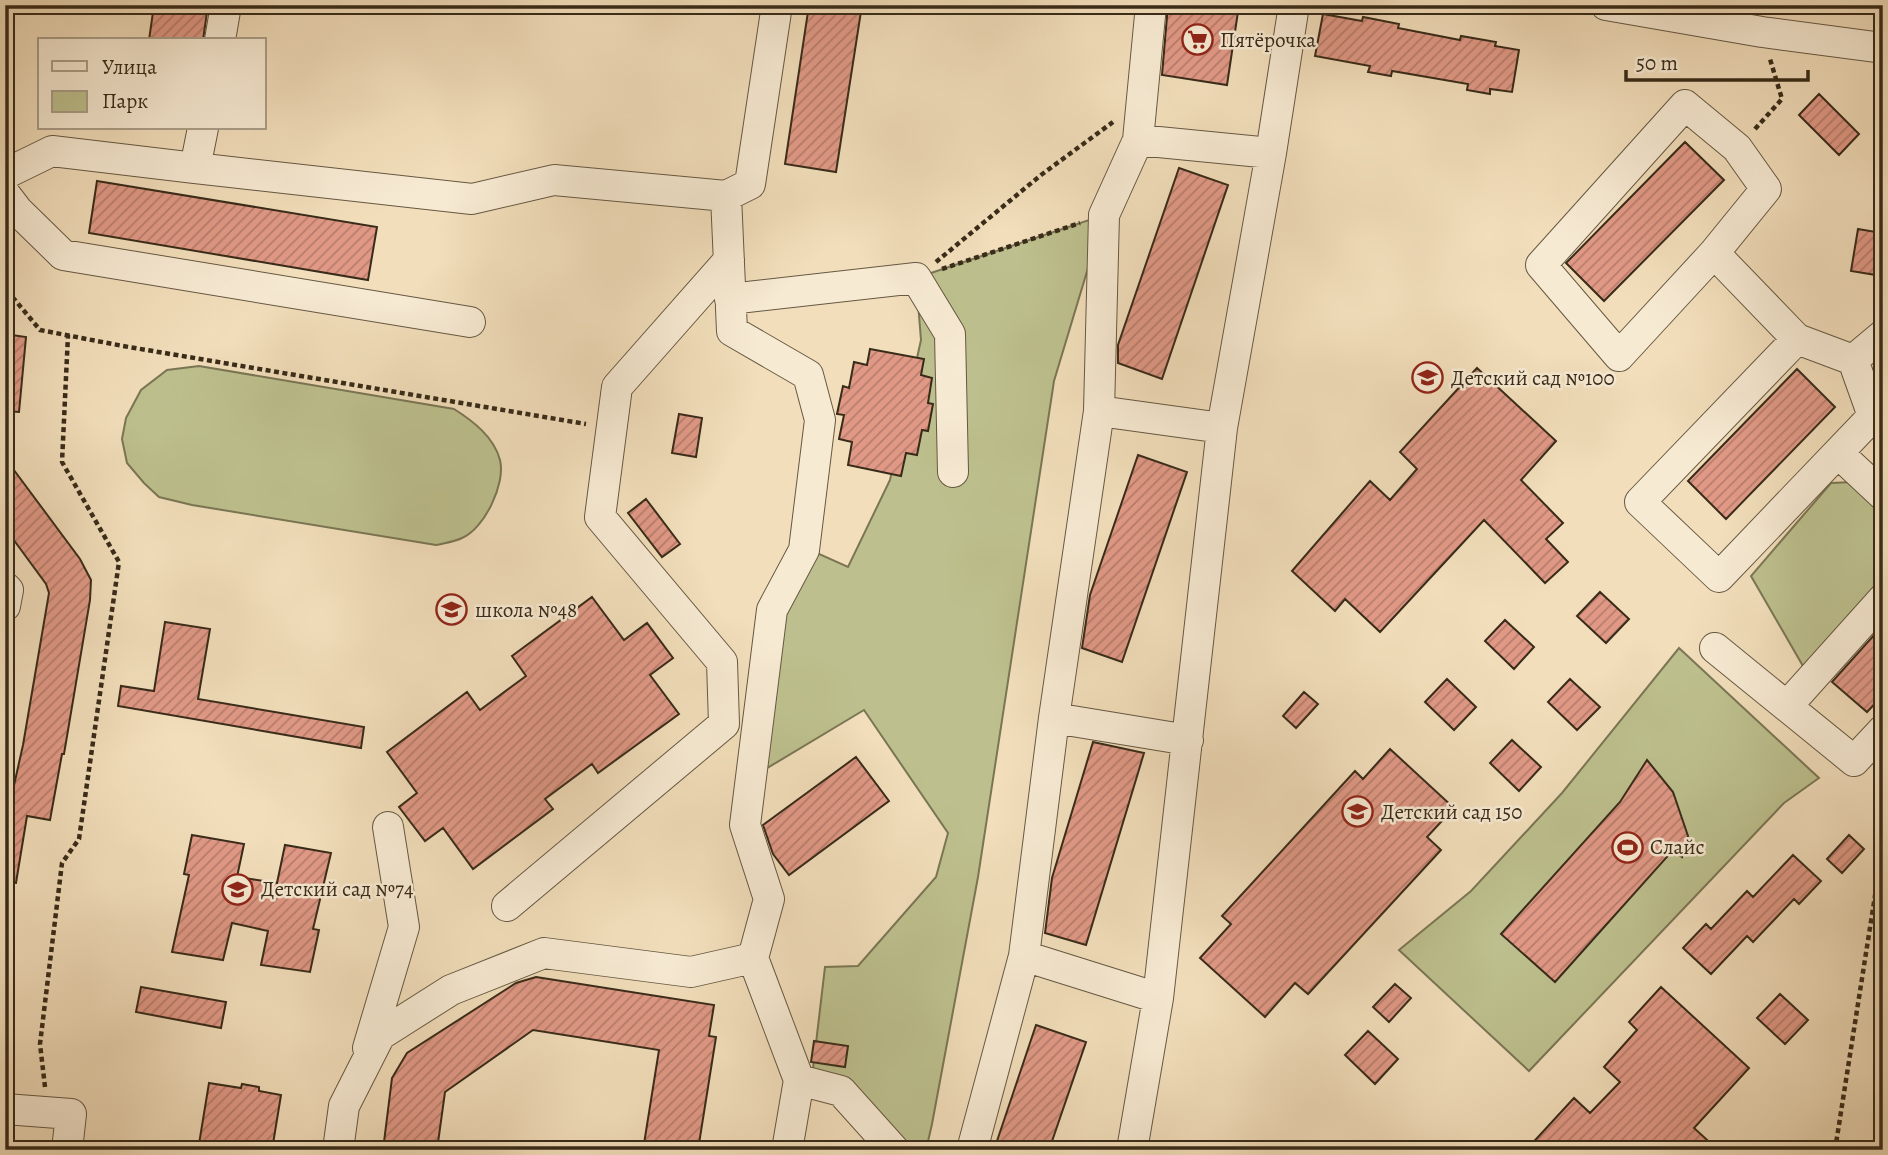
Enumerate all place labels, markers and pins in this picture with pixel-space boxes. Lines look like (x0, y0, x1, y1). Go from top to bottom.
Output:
supermarket icon: Пятёрочка (1180, 23, 1214, 57)
place label: Пятёрочка (1220, 26, 1316, 54)
school or university icon: Детский сад №100 (1411, 361, 1445, 395)
place label: Детский сад №100 (1451, 364, 1615, 392)
school or university icon: школа №48 (435, 593, 469, 627)
place label: школа №48 (475, 596, 577, 624)
school or university icon: Детский сад 150 (1341, 795, 1375, 829)
place label: Детский сад 150 (1381, 798, 1523, 826)
sports icon: Слайс (1610, 830, 1644, 864)
place label: Слайс (1650, 833, 1705, 861)
school or university icon: Детский сад №74 (221, 872, 255, 906)
place label: Детский сад №74 (261, 875, 413, 903)

